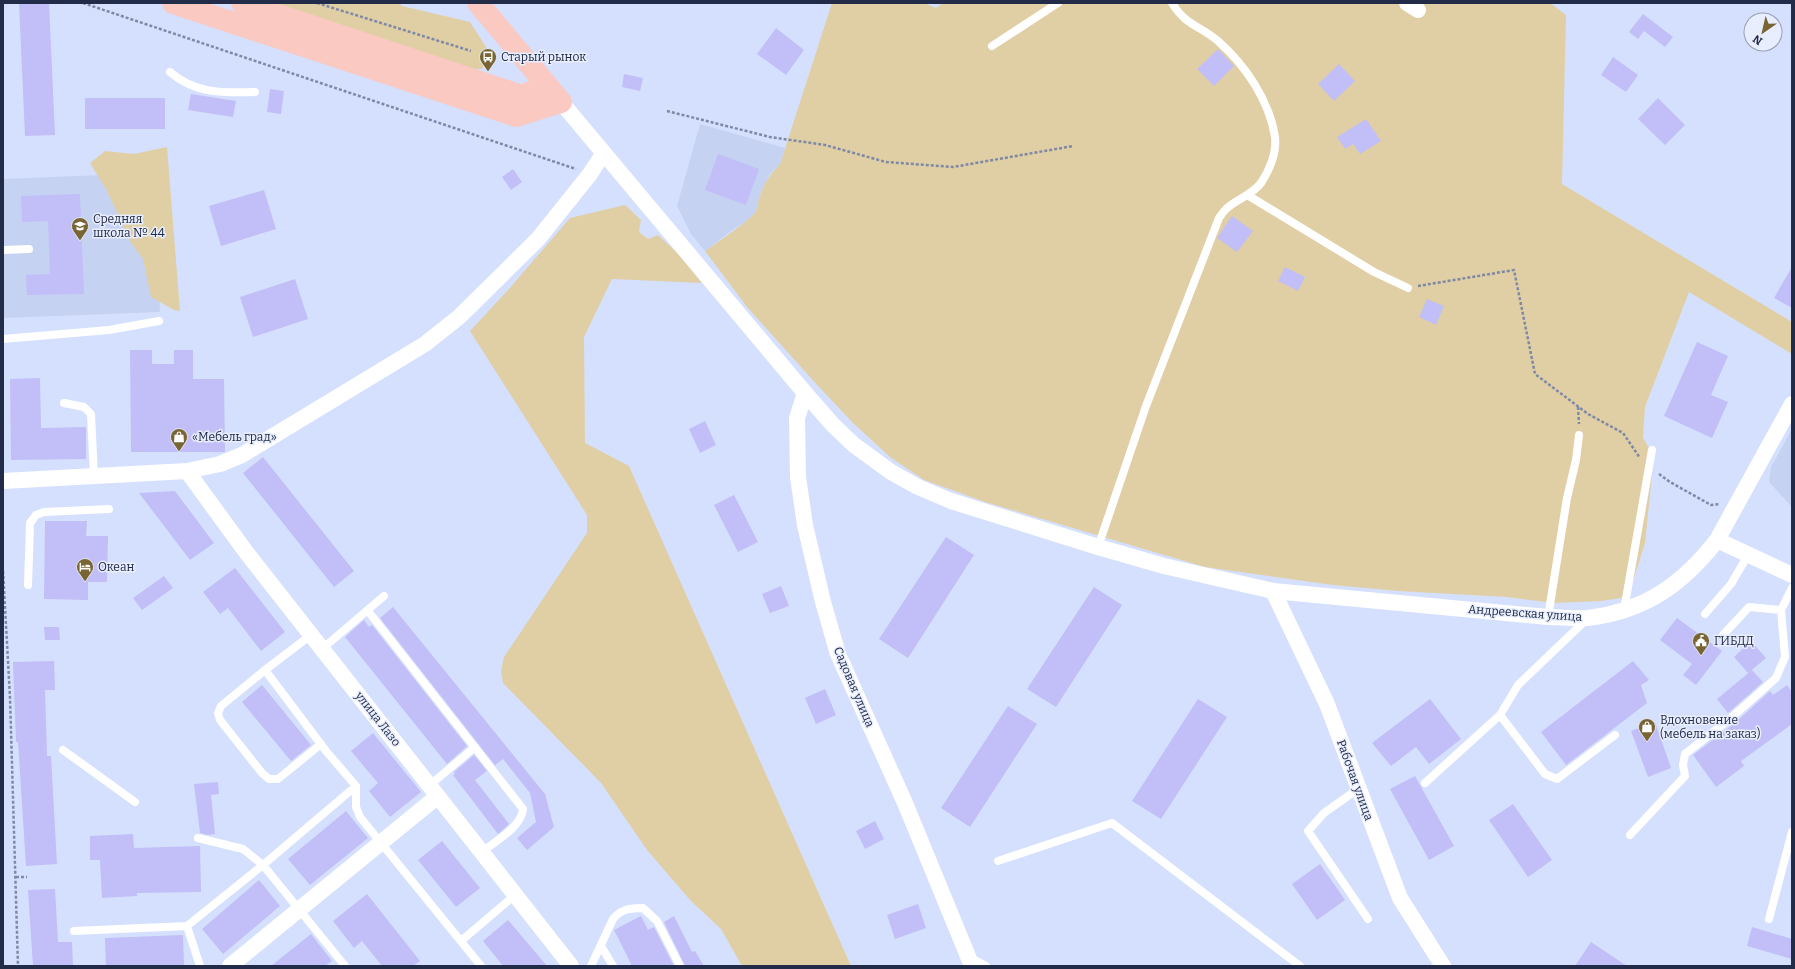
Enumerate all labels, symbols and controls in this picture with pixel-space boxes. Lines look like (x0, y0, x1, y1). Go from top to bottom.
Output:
north arrow (1743, 12, 1783, 52)
text: N (1750, 32, 1765, 48)
bus stop icon: Старый рынок (478, 47, 498, 72)
place label: Старый рынок (501, 50, 586, 64)
place label: Средняя школа № 44 (93, 212, 165, 240)
school or university icon: Средняя школа № 44 (70, 216, 90, 241)
shop icon: «Мебель град» (169, 427, 189, 452)
place label: «Мебель град» (192, 430, 277, 444)
hotel icon: Океан (75, 557, 95, 582)
place label: Океан (98, 560, 135, 574)
street label: Андреевская улица (1468, 602, 1583, 624)
public building icon: ГИБДД (1691, 631, 1711, 656)
place label: ГИБДД (1714, 634, 1754, 648)
street label: Садовая улица (831, 645, 877, 730)
street label: улица Лазо (352, 688, 404, 749)
place label: Вдохновение (мебель на заказ) (1660, 713, 1761, 741)
shop icon: Вдохновение (мебель на заказ) (1637, 717, 1657, 742)
street label: Рабочая улица (1334, 738, 1376, 823)

